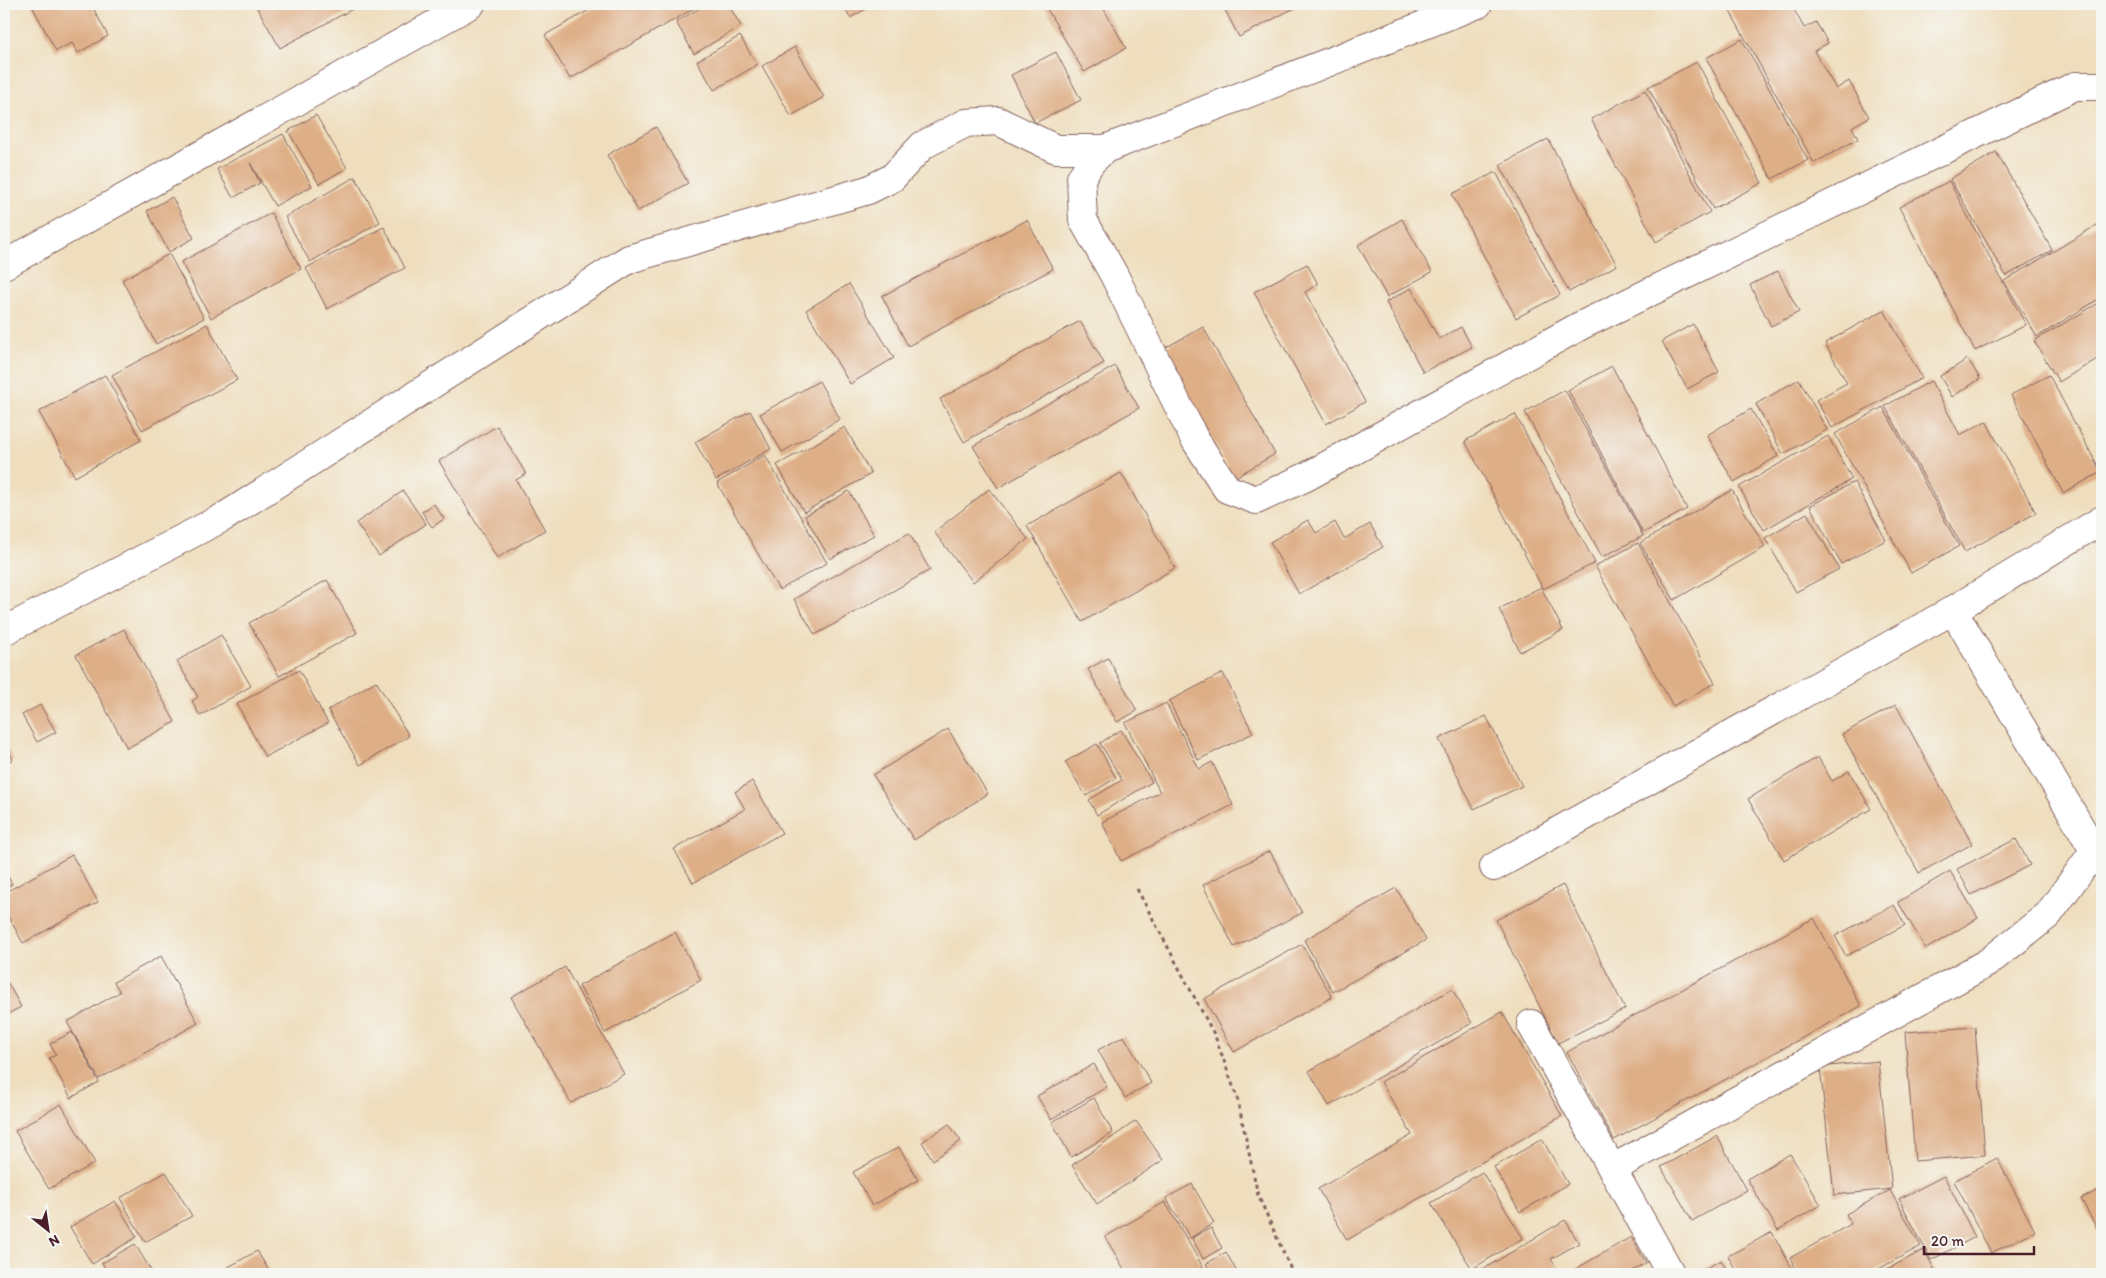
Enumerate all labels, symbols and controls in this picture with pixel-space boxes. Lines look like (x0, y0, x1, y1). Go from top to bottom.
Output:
north arrow (22, 1206, 72, 1256)
scale bar (1924, 1223, 2034, 1255)
text: N (46, 1231, 63, 1251)
text: 20 m (1931, 1232, 1965, 1250)

